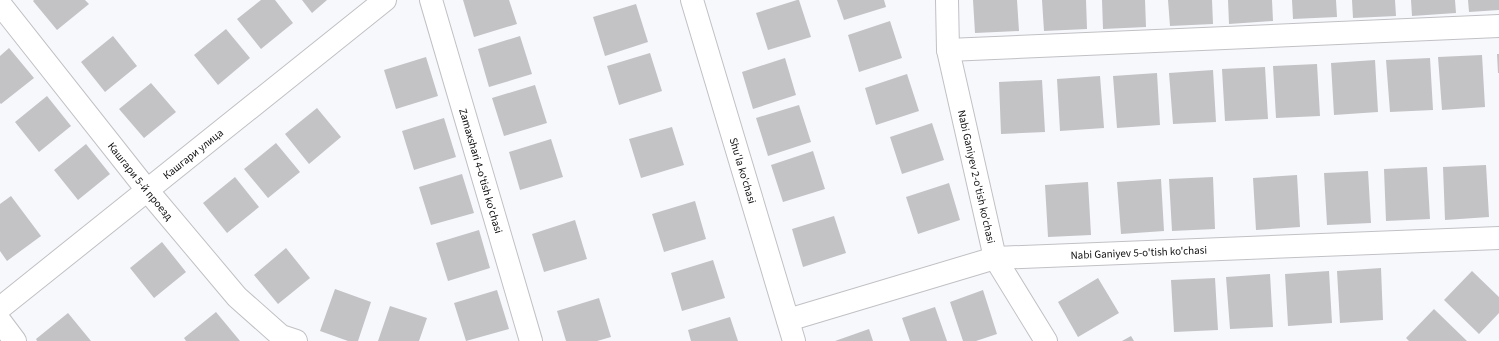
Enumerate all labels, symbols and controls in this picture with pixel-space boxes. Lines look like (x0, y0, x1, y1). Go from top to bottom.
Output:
street label: Zamaxshari 4-o'tish ko'chasi (455, 107, 506, 235)
street label: Nabi Ganiyev 2-o'tish ko'chasi (954, 109, 999, 245)
street label: Кашгари улица (160, 125, 226, 183)
street label: Shu'la ko'chasi (726, 136, 760, 206)
street label: Кашгари 5-й проезд (104, 139, 176, 224)
street label: Nabi Ganiyev 5-o'tish ko'chasi (1070, 243, 1207, 263)

